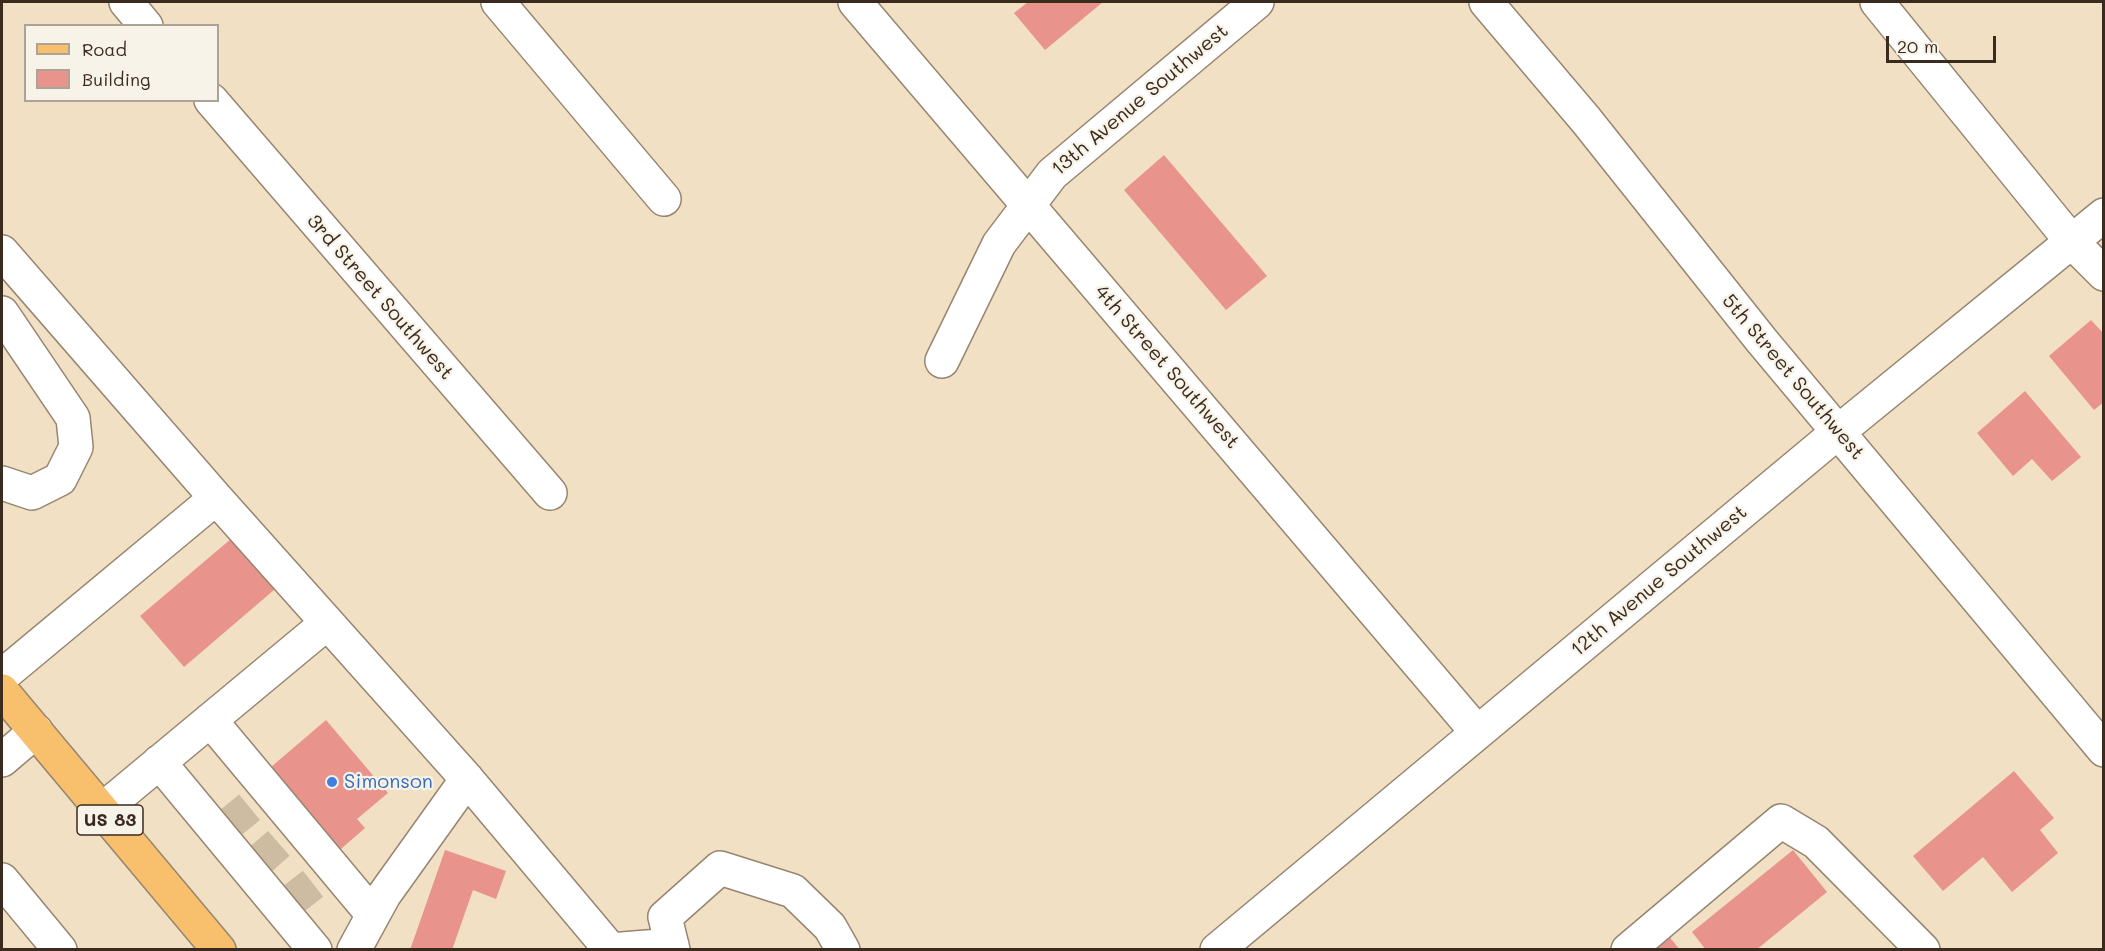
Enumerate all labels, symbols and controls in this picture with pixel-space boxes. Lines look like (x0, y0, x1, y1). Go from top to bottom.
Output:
street label: 13th Avenue Southwest (1047, 19, 1233, 181)
legend (24, 24, 219, 102)
scale bar (1889, 24, 1998, 62)
text: 20 m (1897, 34, 1938, 58)
text: Road (82, 37, 127, 61)
text: Building (82, 67, 150, 91)
street label: 3rd Street Southwest (302, 209, 458, 385)
street label: 4th Street Southwest (1089, 280, 1245, 454)
street label: 5th Street Southwest (1717, 289, 1869, 465)
street label: 12th Avenue Southwest (1566, 500, 1752, 662)
place label: Simonson (344, 770, 433, 794)
marker: Simonson (325, 775, 339, 789)
road number: US 83 (77, 805, 143, 835)

